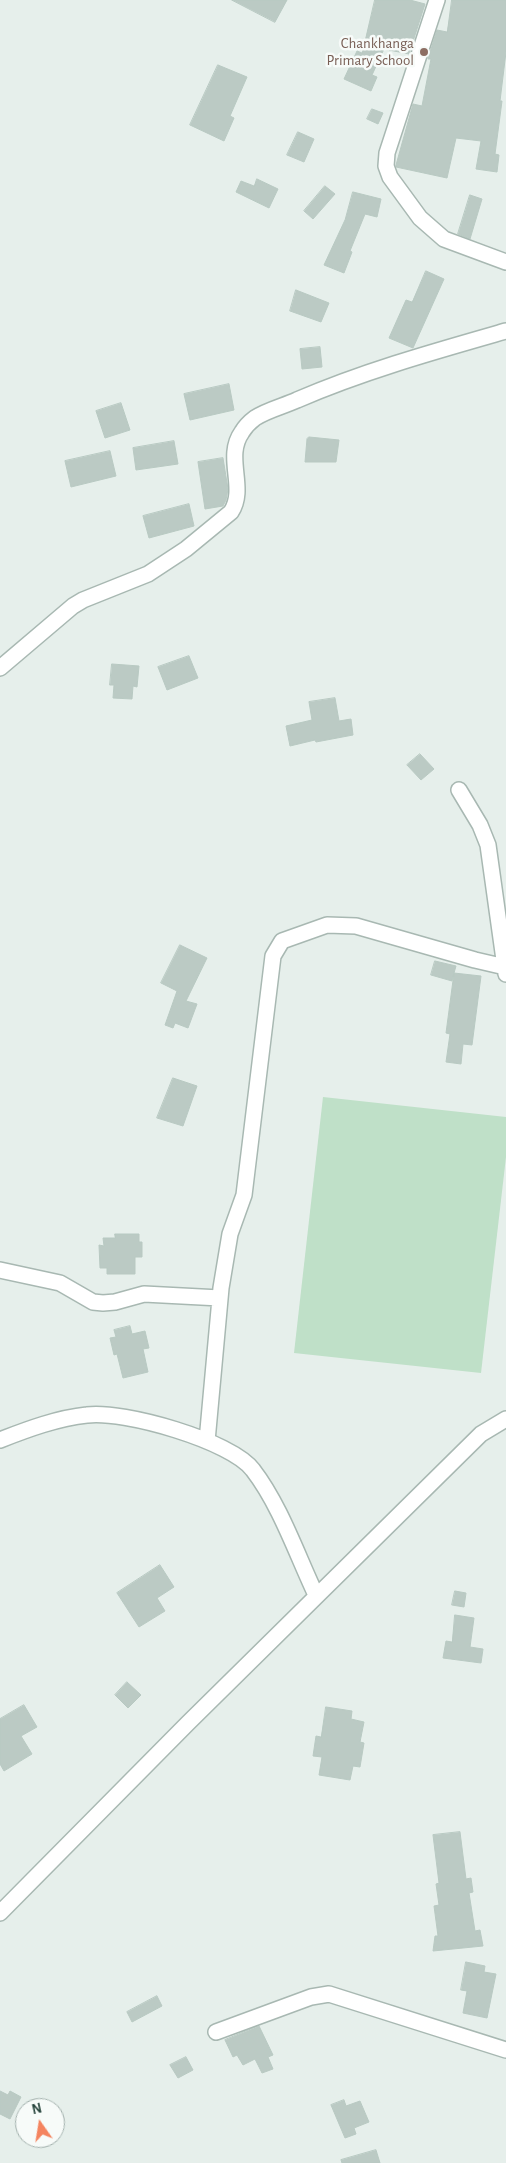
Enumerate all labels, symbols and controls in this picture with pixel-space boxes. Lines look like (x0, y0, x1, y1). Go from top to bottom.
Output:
place label: Chankhanga Primary School (326, 34, 414, 69)
marker: Chankhanga Primary School (418, 46, 430, 58)
north arrow (15, 2098, 65, 2148)
text: N (31, 2101, 43, 2117)

